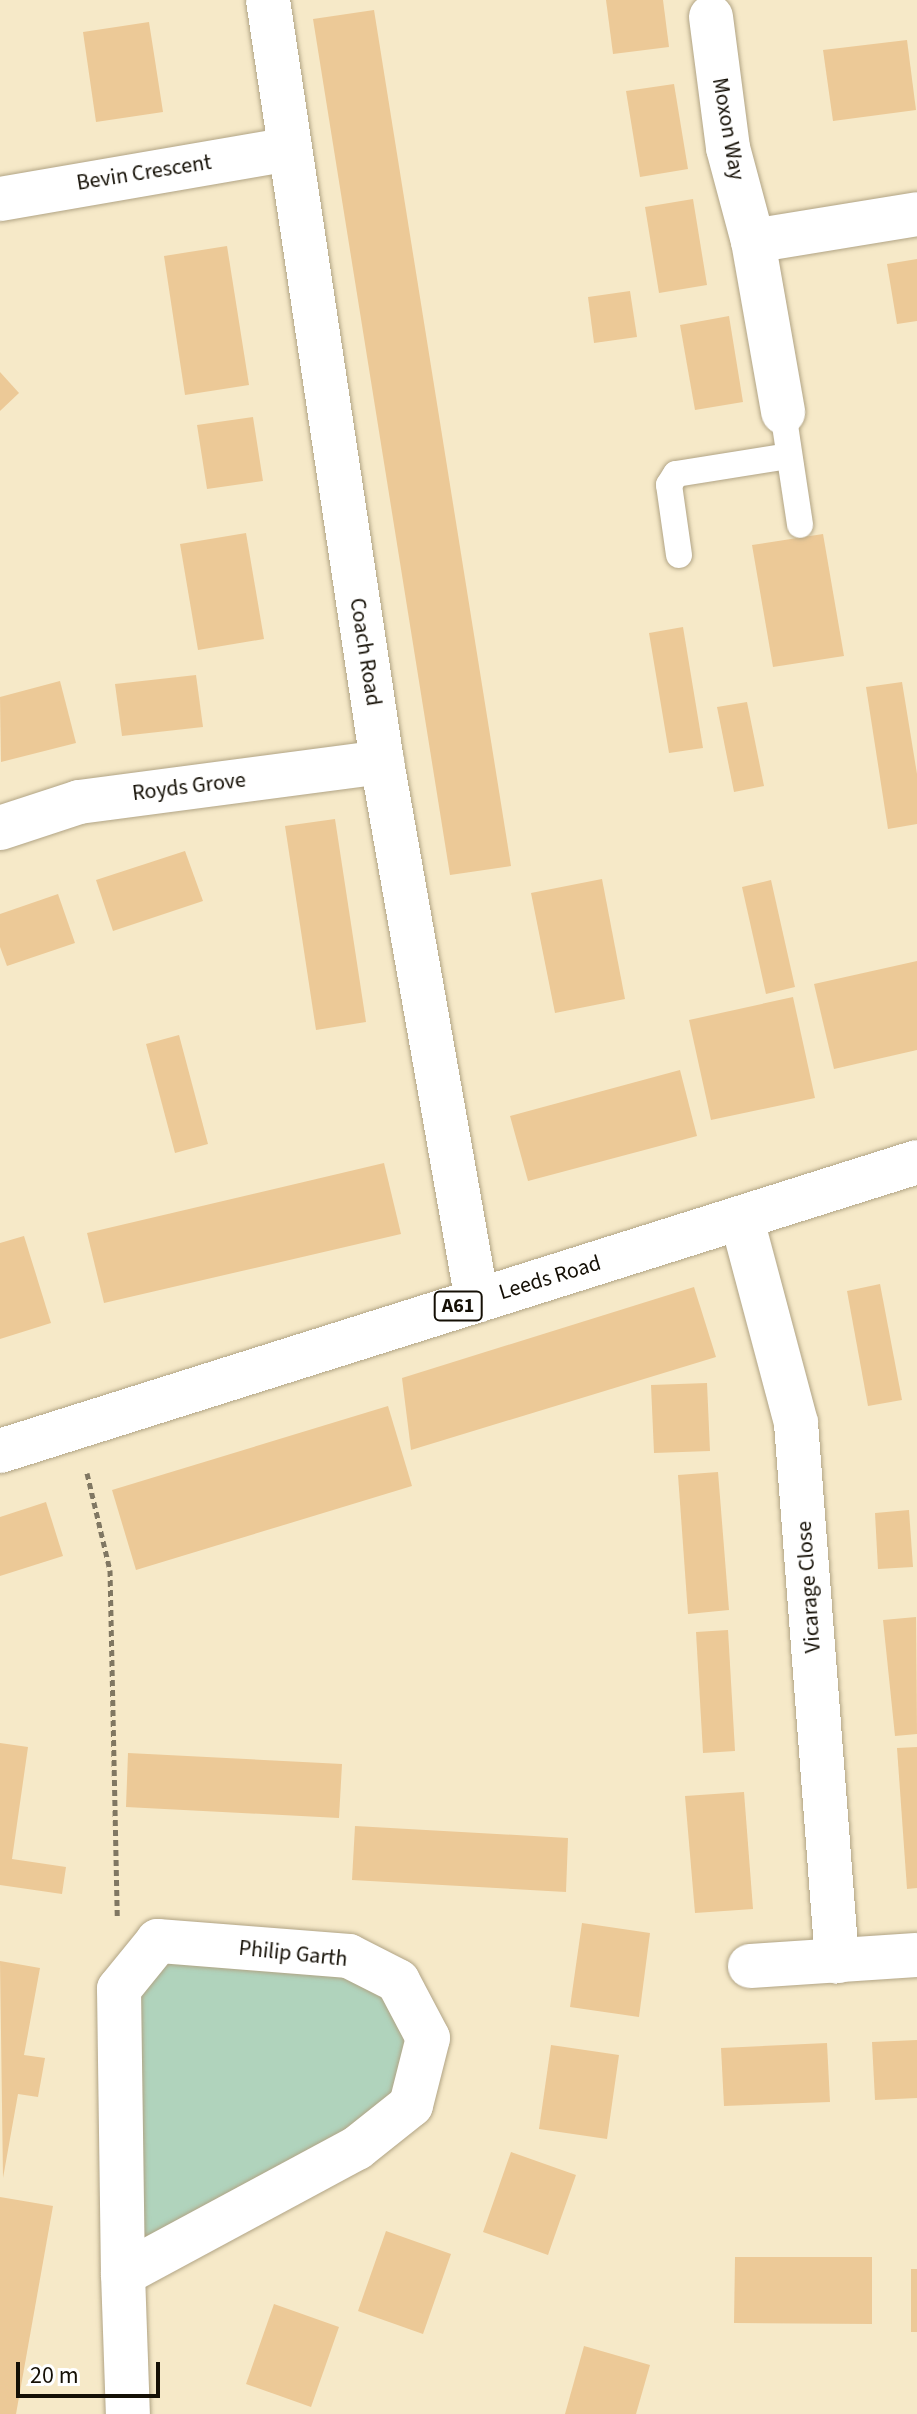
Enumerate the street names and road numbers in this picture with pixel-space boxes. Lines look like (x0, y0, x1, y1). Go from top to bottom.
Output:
street label: Moxon Way (706, 76, 750, 182)
street label: Bevin Crescent (75, 149, 213, 197)
street label: Coach Road (343, 596, 387, 708)
street label: Royds Grove (131, 767, 247, 807)
street label: Leeds Road (496, 1250, 604, 1306)
road number: A61 (432, 1290, 484, 1322)
street label: Vicarage Close (791, 1520, 827, 1654)
street label: Philip Garth (237, 1935, 349, 1973)

